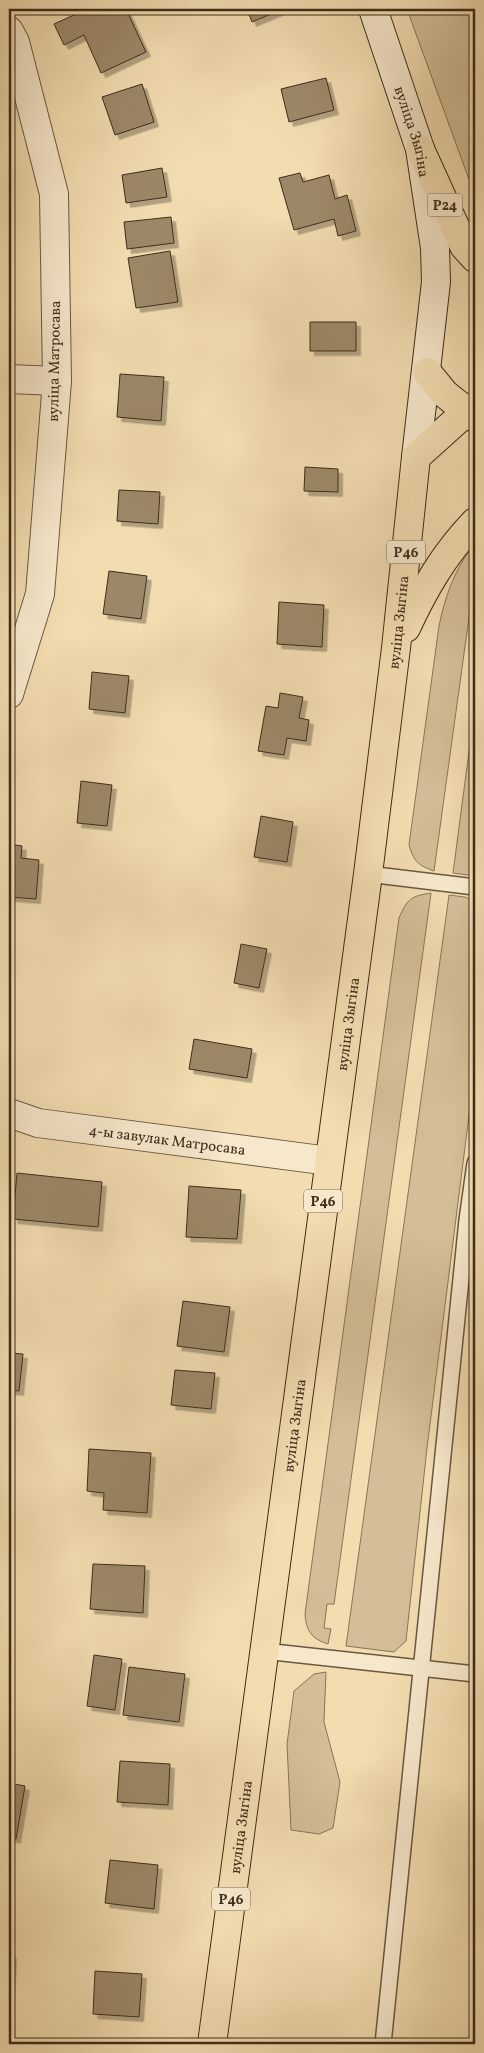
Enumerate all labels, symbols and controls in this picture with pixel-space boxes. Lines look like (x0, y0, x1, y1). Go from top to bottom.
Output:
street label: вуліца Зыгіна (388, 84, 433, 179)
road number: Р24 (428, 194, 462, 216)
street label: вуліца Матросава (44, 300, 67, 422)
road number: Р46 (387, 540, 425, 564)
street label: вуліца Зыгіна (384, 575, 416, 670)
street label: вуліца Зыгіна (333, 976, 366, 1072)
street label: 4-ы завулак Матросава (87, 1121, 247, 1162)
road number: Р46 (304, 1190, 342, 1212)
street label: вуліца Зыгіна (279, 1378, 313, 1474)
street label: вуліца Зыгіна (226, 1779, 259, 1875)
road number: Р46 (212, 1888, 250, 1910)

